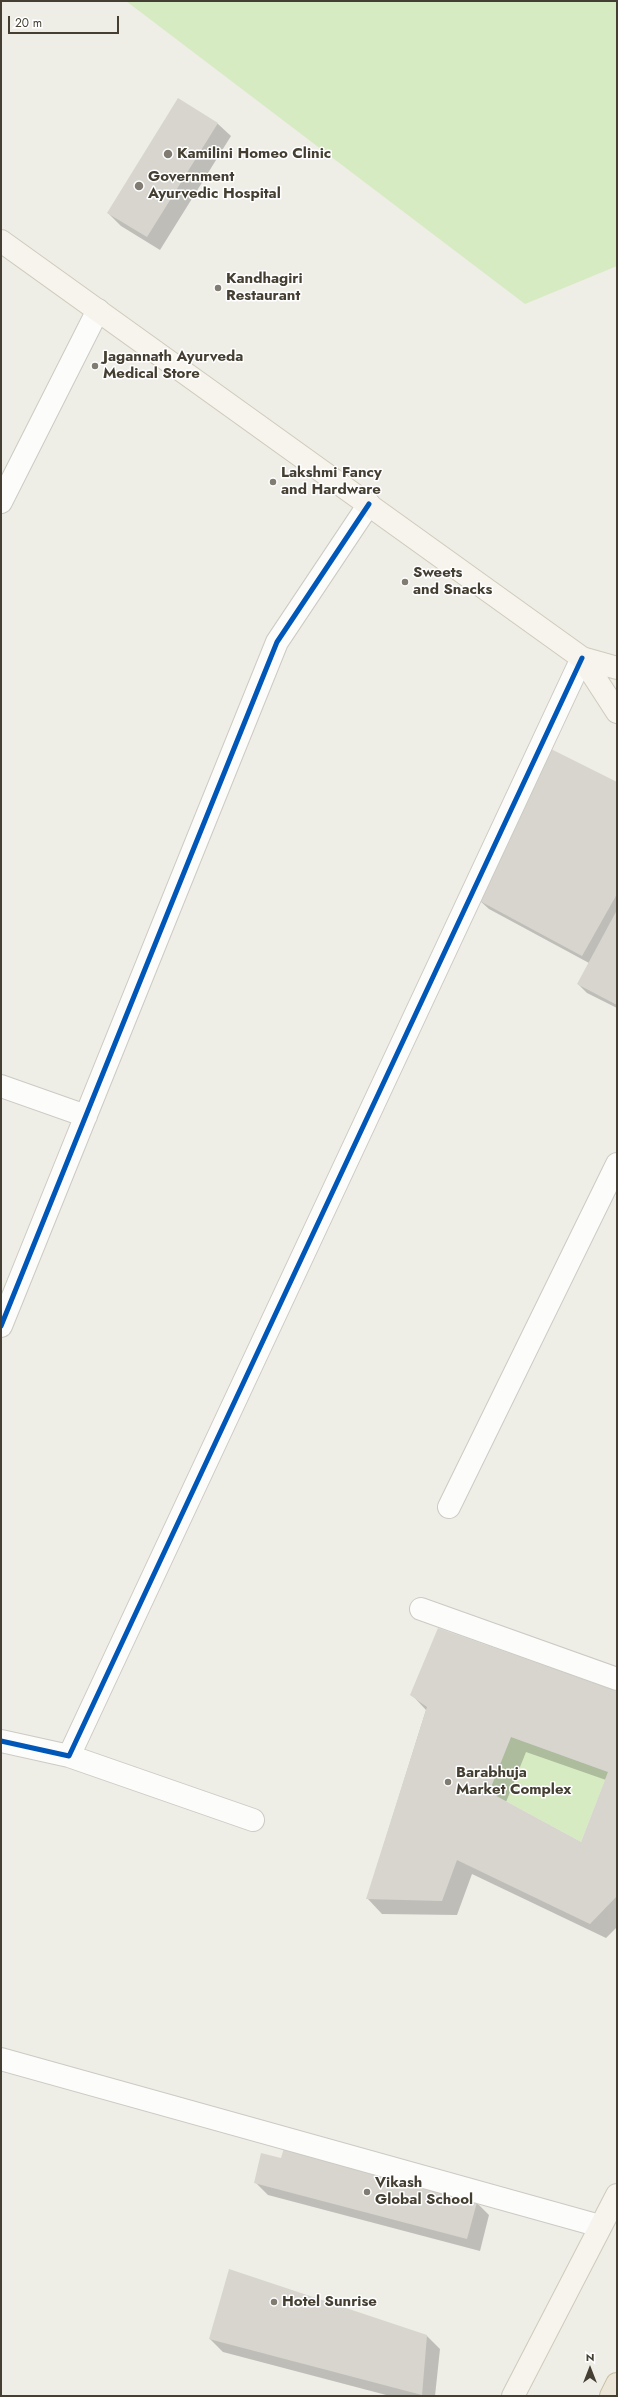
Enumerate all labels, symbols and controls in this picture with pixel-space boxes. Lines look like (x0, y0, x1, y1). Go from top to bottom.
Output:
scale bar (10, 8, 121, 34)
text: 20 m (15, 14, 42, 32)
place label: Kamilini Homeo Clinic (177, 145, 331, 163)
marker: Kamilini Homeo Clinic (162, 148, 174, 160)
place label: Government Ayurvedic Hospital (148, 168, 281, 203)
marker: Government Ayurvedic Hospital (133, 180, 145, 192)
place label: Kandhagiri Restaurant (226, 270, 303, 305)
marker: Kandhagiri Restaurant (213, 283, 223, 293)
place label: Jagannath Ayurveda Medical Store (103, 348, 243, 383)
marker: Jagannath Ayurveda Medical Store (90, 361, 100, 371)
place label: Lakshmi Fancy and Hardware (281, 464, 382, 499)
marker: Lakshmi Fancy and Hardware (268, 477, 278, 487)
place label: Sweets and Snacks (413, 564, 492, 599)
marker: Sweets and Snacks (400, 577, 410, 587)
place label: Barabhuja Market Complex (456, 1764, 571, 1799)
marker: Barabhuja Market Complex (443, 1777, 453, 1787)
place label: Vikash Global School (375, 2174, 473, 2209)
marker: Vikash Global School (362, 2187, 372, 2197)
place label: Hotel Sunrise (282, 2293, 377, 2311)
marker: Hotel Sunrise (269, 2297, 279, 2307)
north arrow (570, 2349, 610, 2389)
text: N (586, 2349, 594, 2365)

